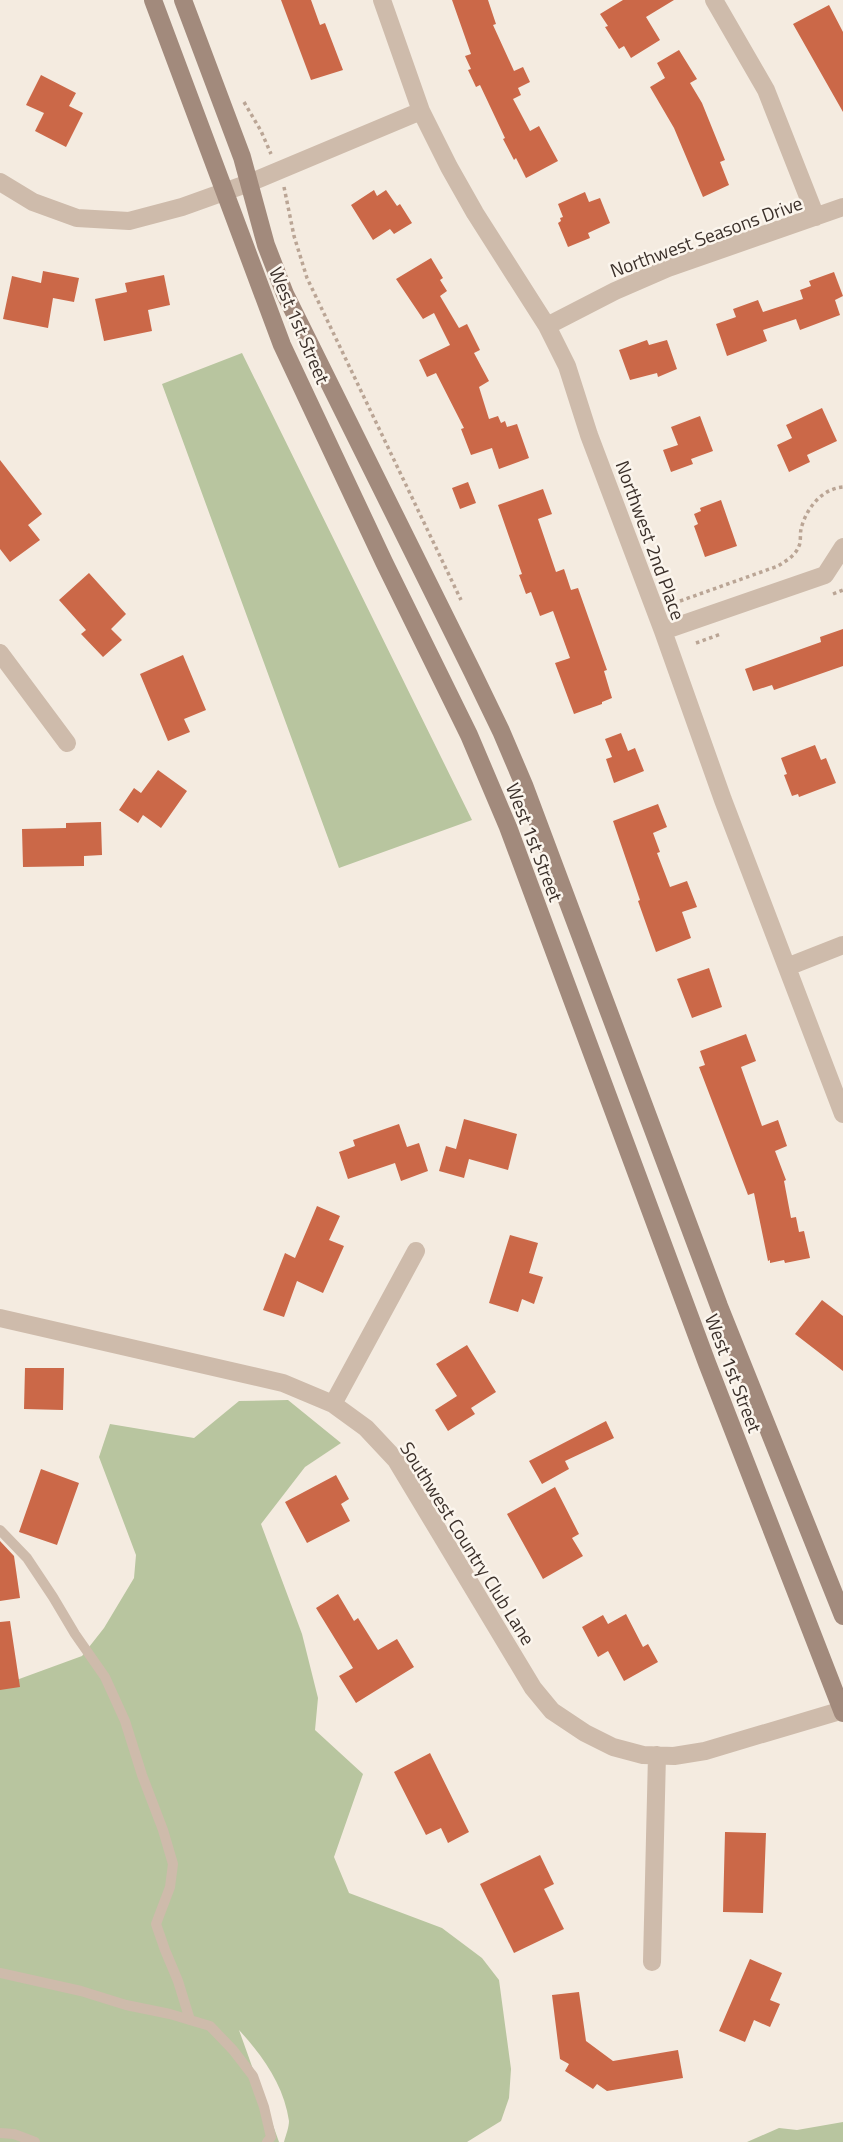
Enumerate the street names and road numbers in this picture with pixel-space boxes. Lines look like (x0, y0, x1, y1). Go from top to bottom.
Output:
street label: Northwest Seasons Drive (606, 188, 806, 284)
street label: West 1st Street (262, 262, 338, 389)
street label: Northwest 2nd Place (609, 456, 693, 624)
street label: West 1st Street (499, 778, 571, 906)
street label: West 1st Street (698, 1309, 770, 1437)
street label: Southwest Country Club Lane (393, 1436, 543, 1650)

